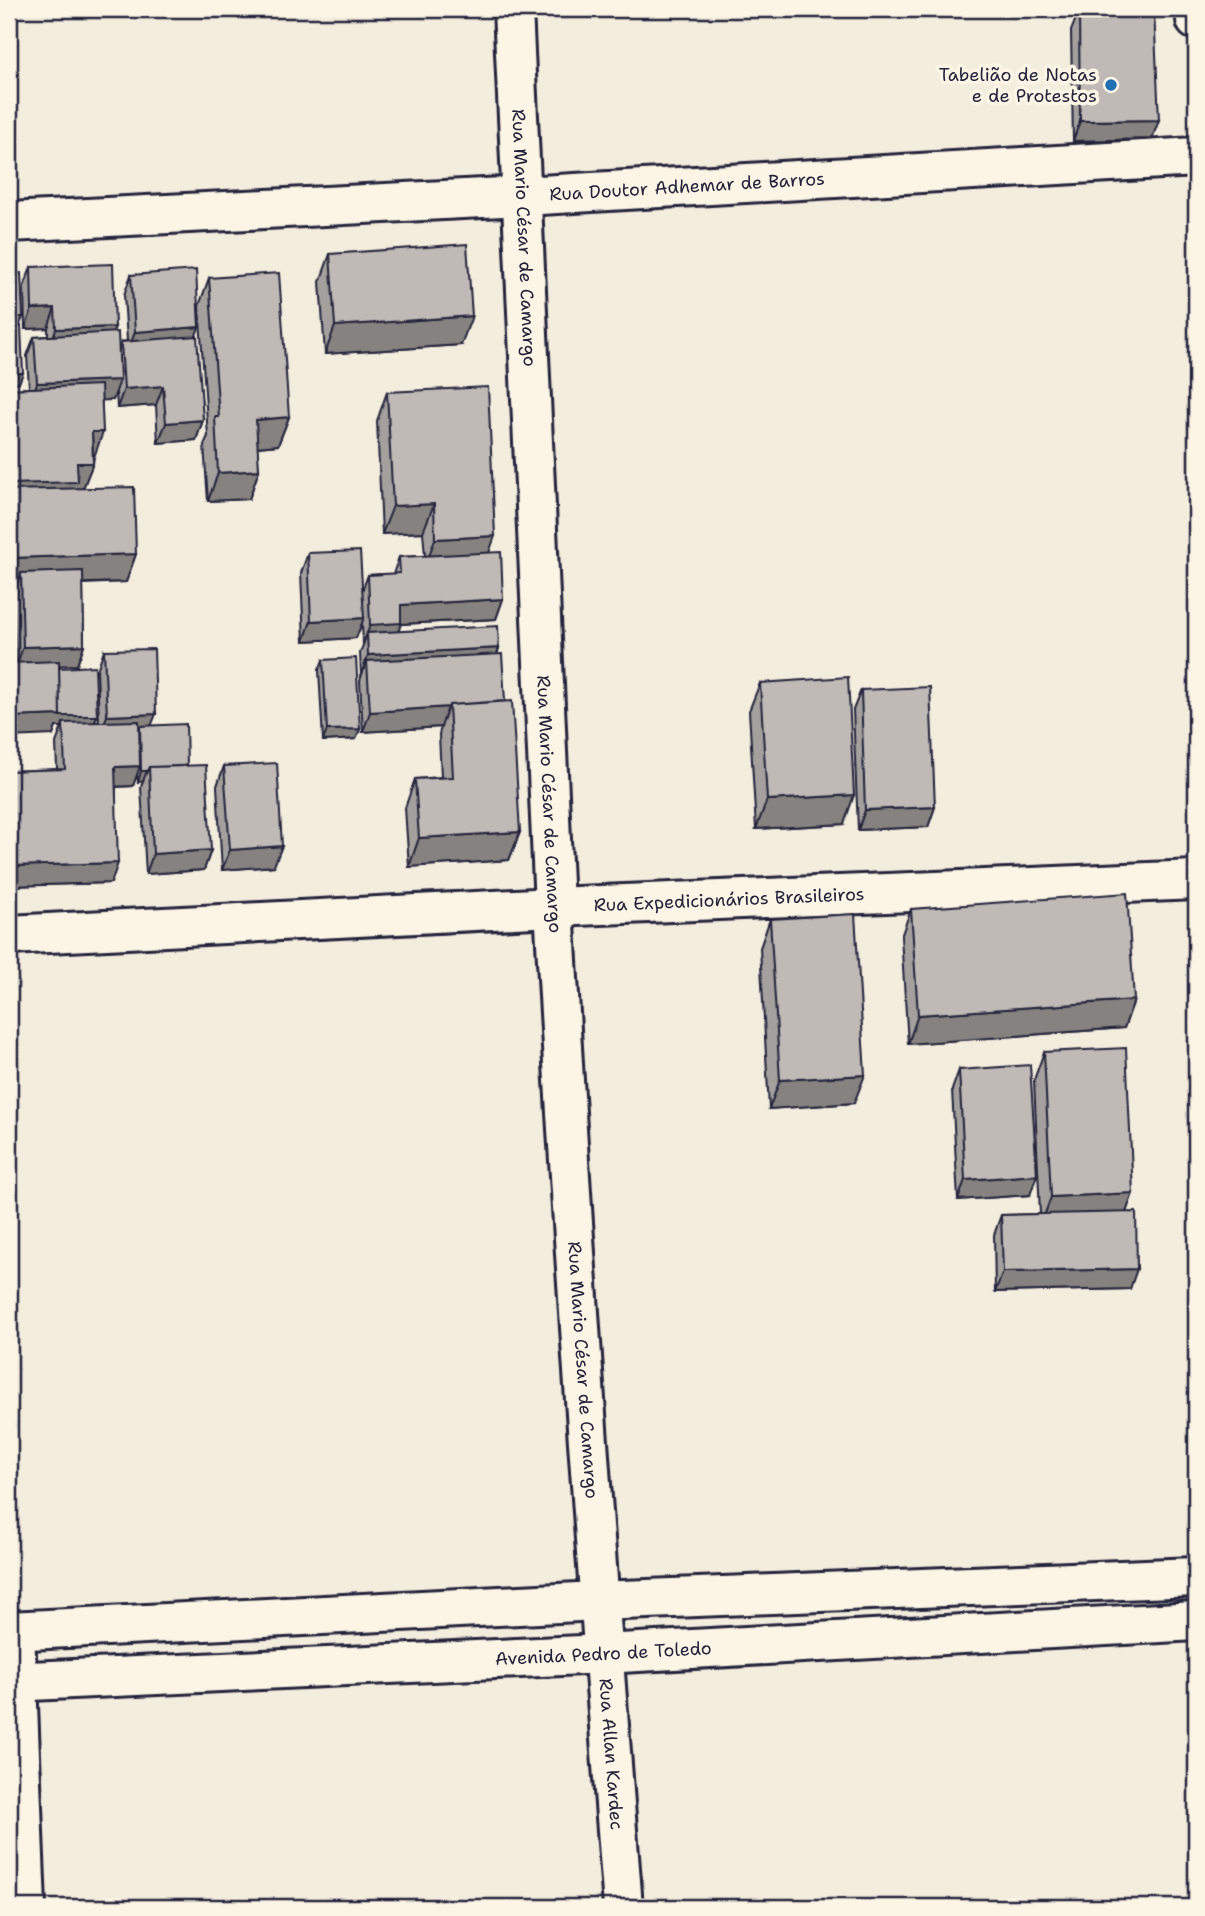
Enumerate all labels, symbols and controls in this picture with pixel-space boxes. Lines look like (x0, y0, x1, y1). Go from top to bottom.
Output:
place label: Tabelião de Notas e de Protestos (939, 63, 1097, 108)
marker: Tabelião de Notas e de Protestos (1103, 77, 1119, 93)
street label: Rua Mario César de Camargo (506, 108, 542, 367)
street label: Rua Doutor Adhemar de Barros (549, 167, 825, 206)
street label: Rua Mario César de Camargo (531, 675, 567, 934)
street label: Rua Expedicionários Brasileiros (593, 882, 865, 917)
street label: Rua Mario César de Camargo (562, 1241, 604, 1500)
street label: Avenida Pedro de Toledo (494, 1636, 712, 1671)
street label: Rua Allan Kardec (593, 1677, 629, 1831)

